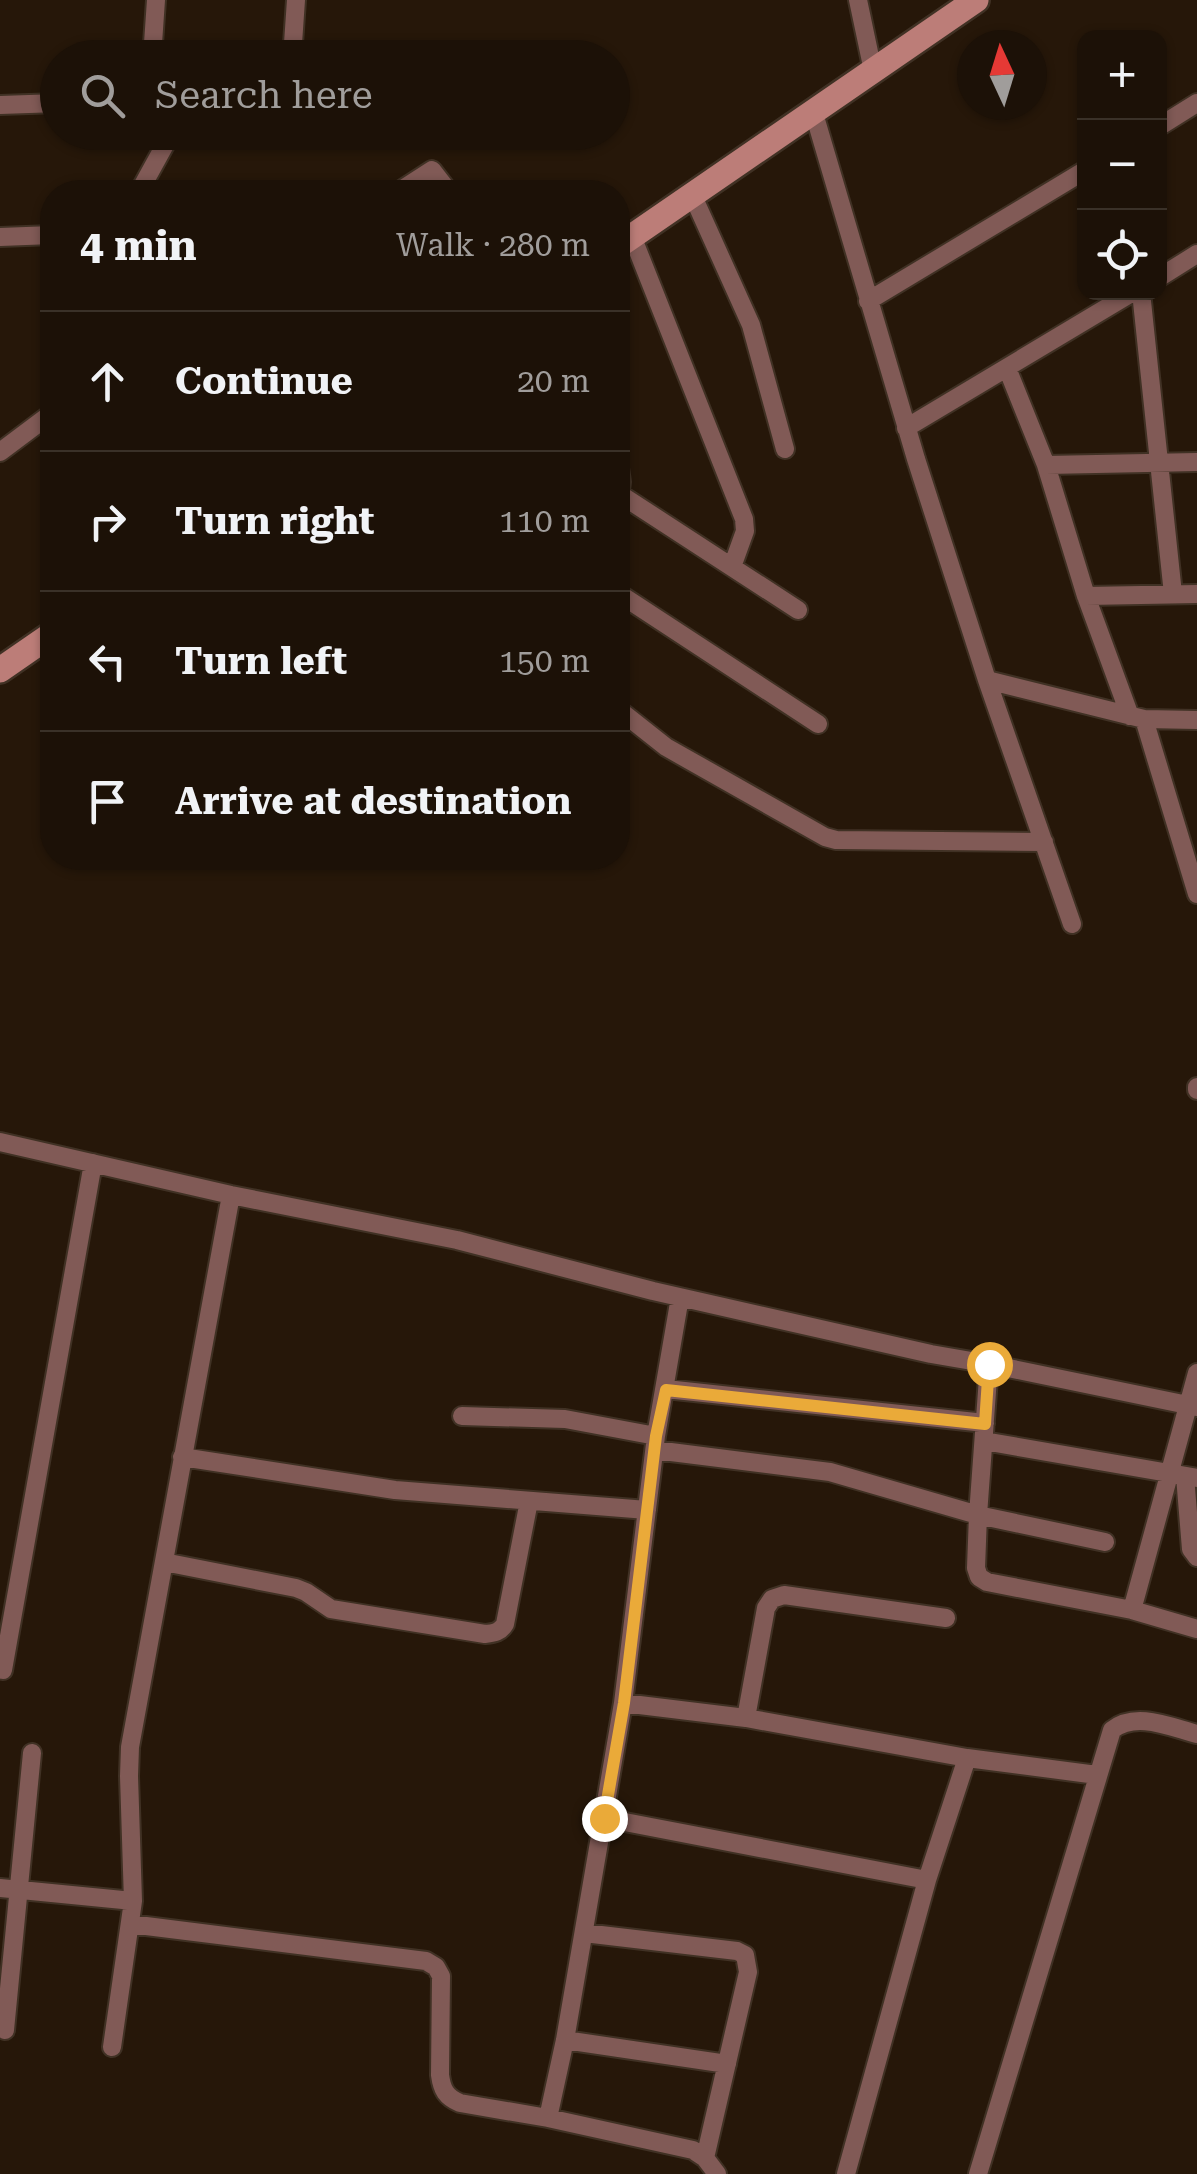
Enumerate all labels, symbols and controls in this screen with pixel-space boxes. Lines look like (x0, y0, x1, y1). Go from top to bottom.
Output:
north arrow (957, 30, 1047, 120)
map controls (1077, 30, 1167, 300)
button: + (1077, 30, 1167, 120)
search box (40, 40, 630, 150)
icon: search (75, 68, 130, 123)
text: Search here (155, 73, 373, 117)
button: − (1077, 120, 1167, 210)
button: locate (1077, 210, 1167, 300)
text: 4 min (80, 221, 197, 270)
text: Walk · 280 m (396, 226, 590, 264)
icon: ahead (80, 354, 135, 409)
text: Continue (175, 359, 353, 403)
text: 20 m (517, 362, 590, 400)
icon: right (80, 494, 135, 549)
text: Turn right (175, 499, 374, 543)
text: 110 m (499, 502, 590, 540)
icon: left (80, 634, 135, 689)
text: Turn left (175, 639, 347, 683)
text: 150 m (499, 642, 590, 680)
icon: arrive (80, 774, 135, 829)
text: Arrive at destination (175, 779, 571, 823)
route start (967, 1342, 1013, 1388)
route end (582, 1796, 628, 1842)

